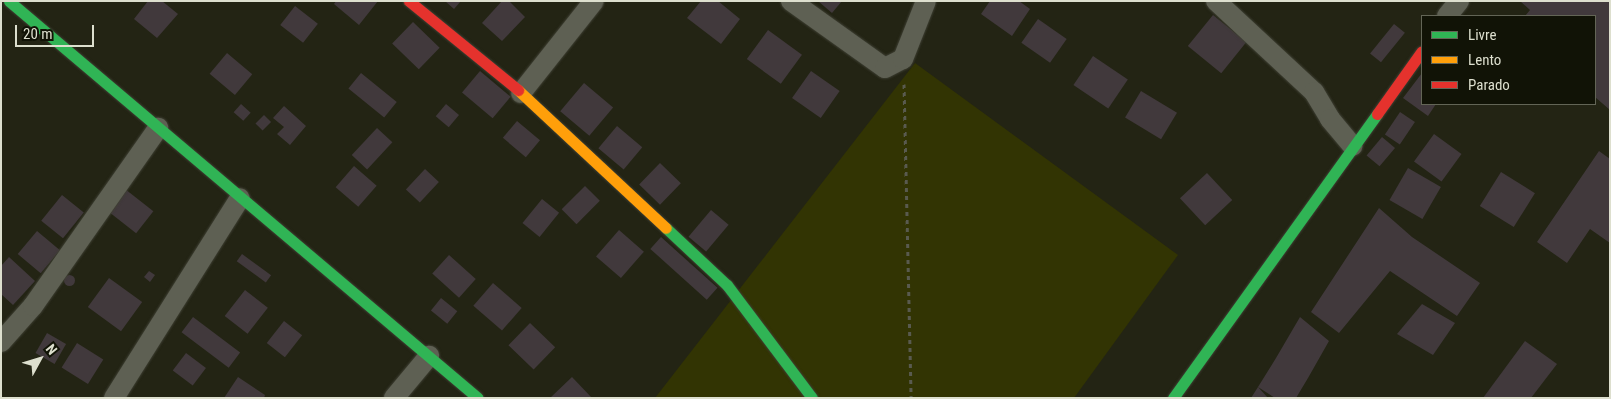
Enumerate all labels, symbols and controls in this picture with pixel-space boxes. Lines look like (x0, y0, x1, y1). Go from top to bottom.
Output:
scale bar (18, 15, 96, 47)
legend (1421, 15, 1596, 105)
text: 20 m (23, 25, 53, 43)
text: Livre (1468, 26, 1496, 44)
text: Lento (1468, 51, 1501, 69)
text: Parado (1468, 76, 1510, 94)
north arrow (15, 334, 65, 384)
text: N (43, 341, 61, 358)

